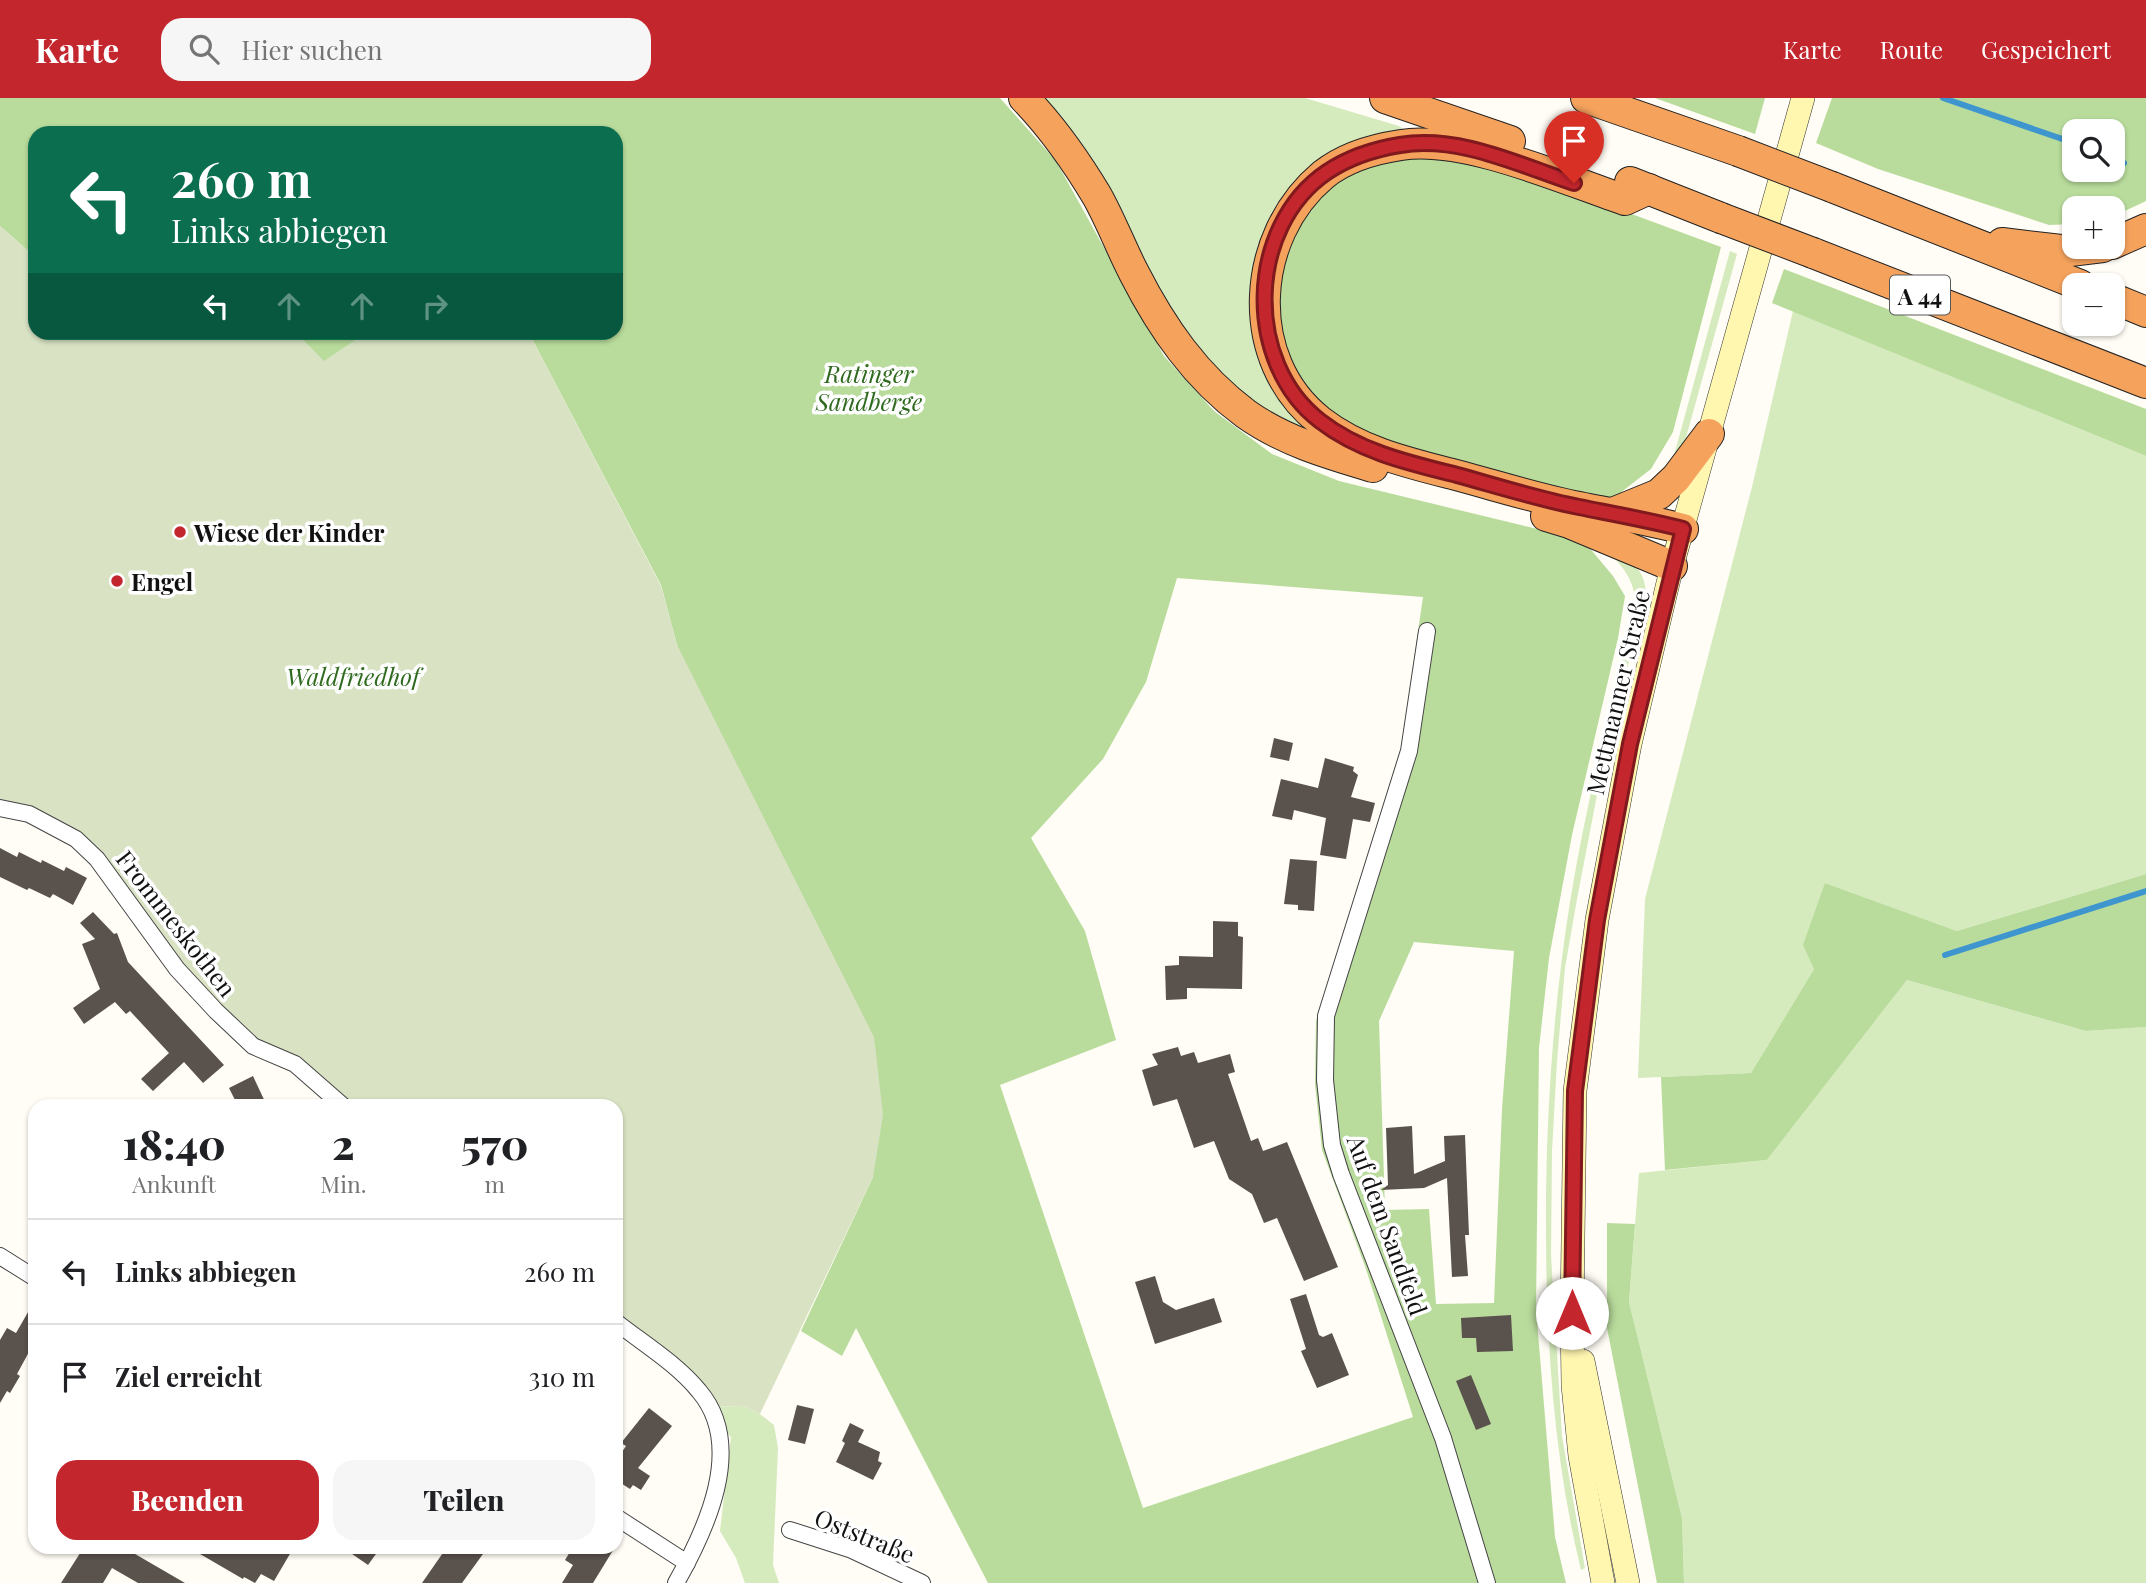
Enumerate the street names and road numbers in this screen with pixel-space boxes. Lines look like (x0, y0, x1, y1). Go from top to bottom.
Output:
road number: A 44 (1890, 276, 1950, 314)
street label: Mettmanner Straße (1578, 587, 1656, 797)
street label: Frommeskothen (110, 843, 244, 1003)
street label: Auf dem Sandfeld (1340, 1130, 1435, 1319)
street label: Oststraße (810, 1500, 920, 1570)

